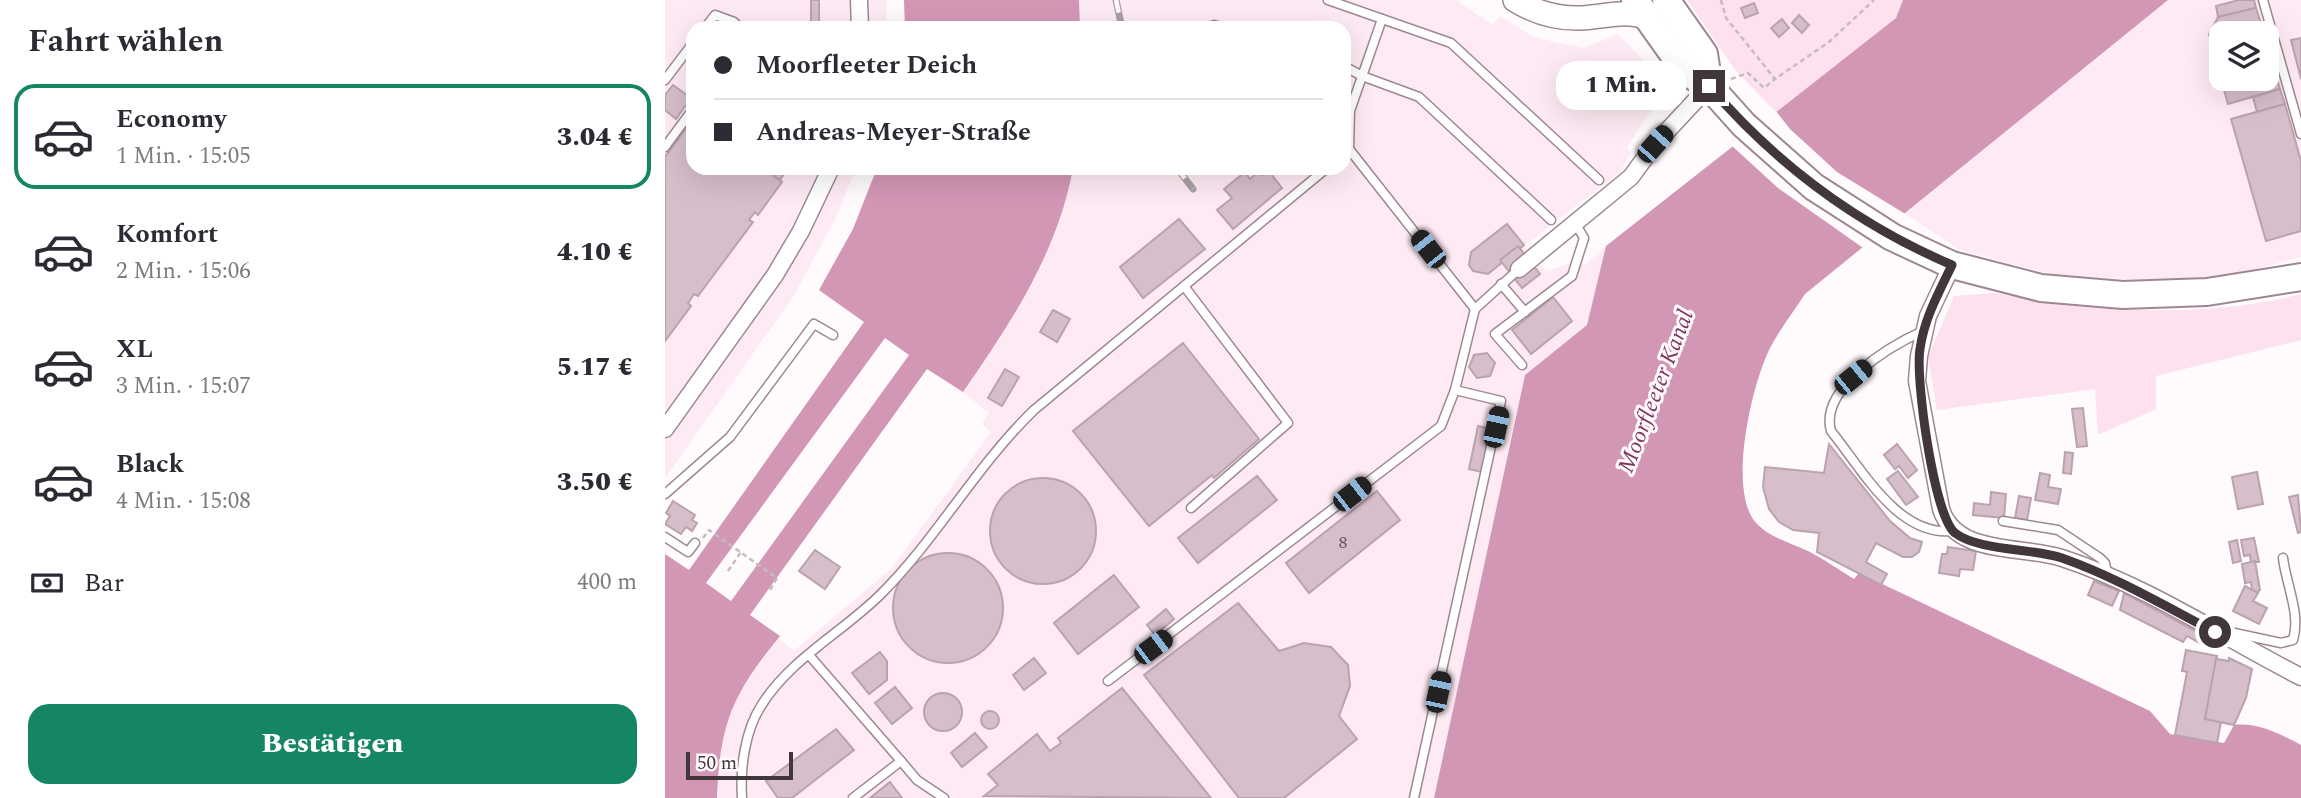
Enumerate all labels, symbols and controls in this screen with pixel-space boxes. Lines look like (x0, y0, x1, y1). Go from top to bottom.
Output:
text: Fahrt wählen (28, 17, 223, 66)
map controls (2209, 21, 2279, 91)
button: layers (2209, 21, 2279, 91)
text: Moorfleeter Deich (756, 45, 977, 85)
callout: 1 Min. (1555, 62, 1685, 110)
text: 1 Min. (1585, 68, 1657, 103)
route end (1693, 70, 1725, 102)
text: Economy (116, 99, 226, 139)
icon: car (32, 105, 95, 168)
text: Andreas-Meyer-Straße (756, 112, 1031, 152)
text: 3.04 € (557, 117, 633, 157)
car (1634, 121, 1677, 167)
text: 1 Min. · 15:05 (116, 139, 251, 174)
text: Komfort (116, 214, 218, 254)
icon: car (32, 220, 95, 283)
car (1407, 226, 1450, 272)
text: 4.10 € (557, 232, 633, 272)
text: 2 Min. · 15:06 (116, 254, 251, 289)
water label: Moorfleeter Kanal (1609, 305, 1704, 478)
text: XL (116, 329, 153, 369)
icon: car (32, 335, 95, 398)
text: 5.17 € (557, 347, 633, 387)
car (1831, 356, 1876, 398)
text: 3 Min. · 15:07 (116, 369, 251, 404)
car (1482, 404, 1511, 450)
text: Black (116, 444, 184, 484)
icon: car (32, 450, 95, 513)
text: 3.50 € (557, 462, 633, 502)
car (1329, 473, 1376, 515)
text: 4 Min. · 15:08 (116, 484, 251, 519)
house number: 8 (1339, 529, 1348, 556)
text: Bar (84, 563, 124, 603)
icon: cash (28, 564, 66, 602)
text: 400 m (577, 565, 637, 600)
route start (2199, 616, 2231, 648)
car (1130, 626, 1177, 668)
car (1424, 669, 1453, 715)
button: Bestätigen (28, 704, 637, 784)
scale bar (686, 749, 793, 781)
text: 50 m (697, 749, 737, 778)

